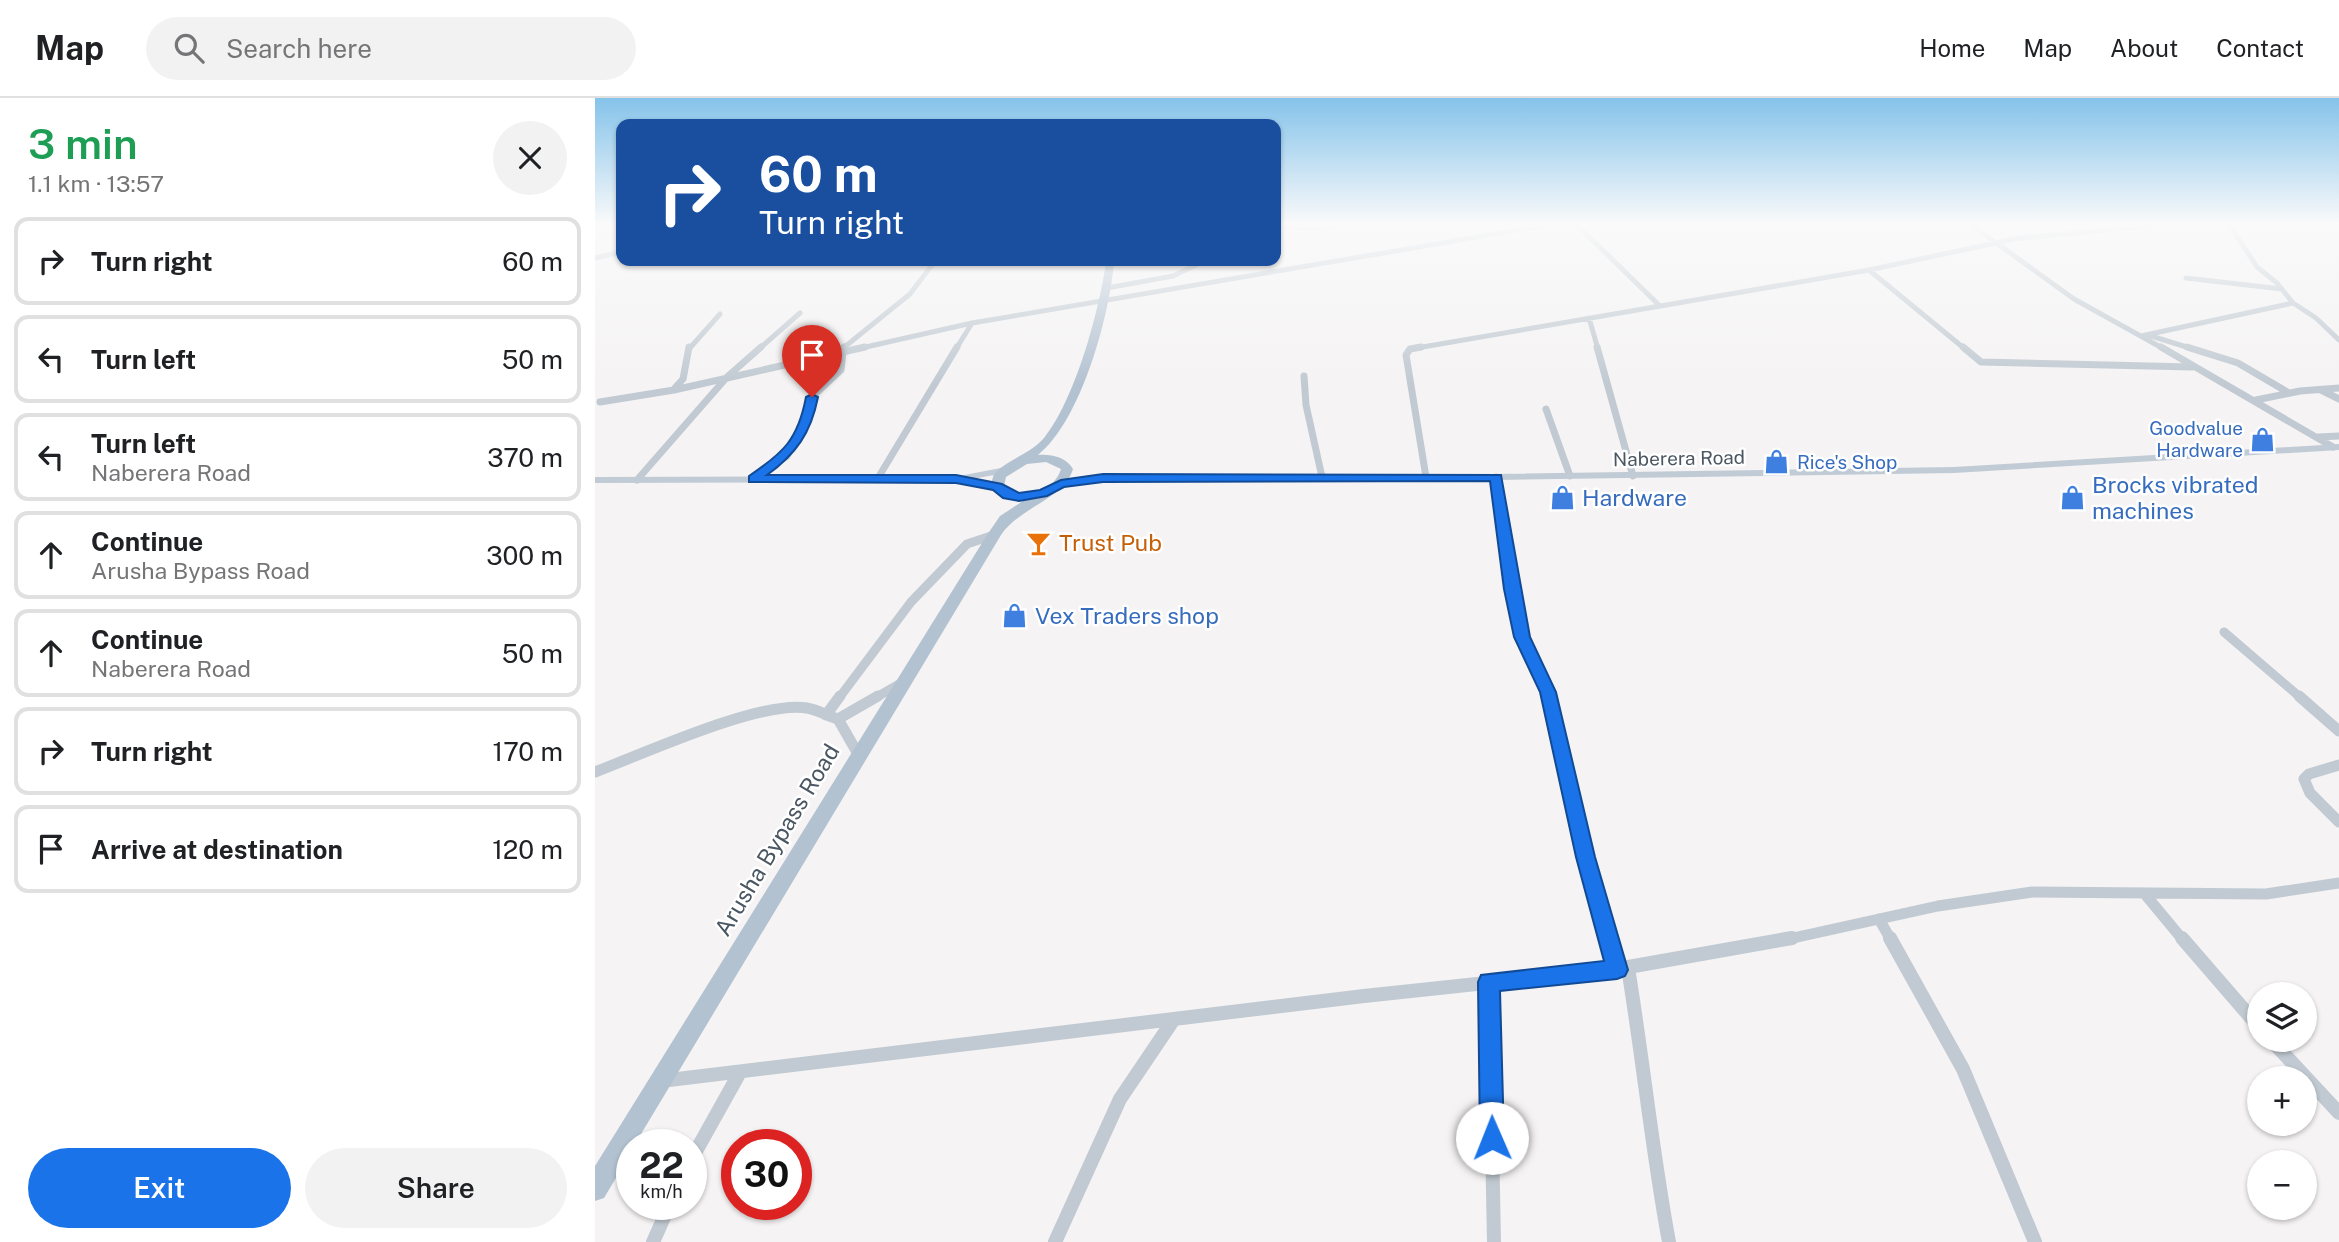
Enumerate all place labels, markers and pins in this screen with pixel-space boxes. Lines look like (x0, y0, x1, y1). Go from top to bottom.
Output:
pin (782, 325, 842, 397)
place label: Goodvalue Hardware (2149, 417, 2243, 461)
shop icon: Goodvalue Hardware (2249, 425, 2277, 453)
shop icon: Rice's Shop (1763, 448, 1791, 476)
place label: Rice's Shop (1797, 451, 1897, 473)
place label: Brocks vibrated machines (2092, 471, 2259, 524)
shop icon: Hardware (1548, 484, 1576, 512)
place label: Hardware (1582, 484, 1687, 511)
shop icon: Brocks vibrated machines (2058, 484, 2086, 512)
bar icon: Trust Pub (1025, 529, 1053, 557)
place label: Trust Pub (1059, 529, 1162, 556)
shop icon: Vex Traders shop (1001, 602, 1029, 630)
place label: Vex Traders shop (1035, 602, 1219, 629)

